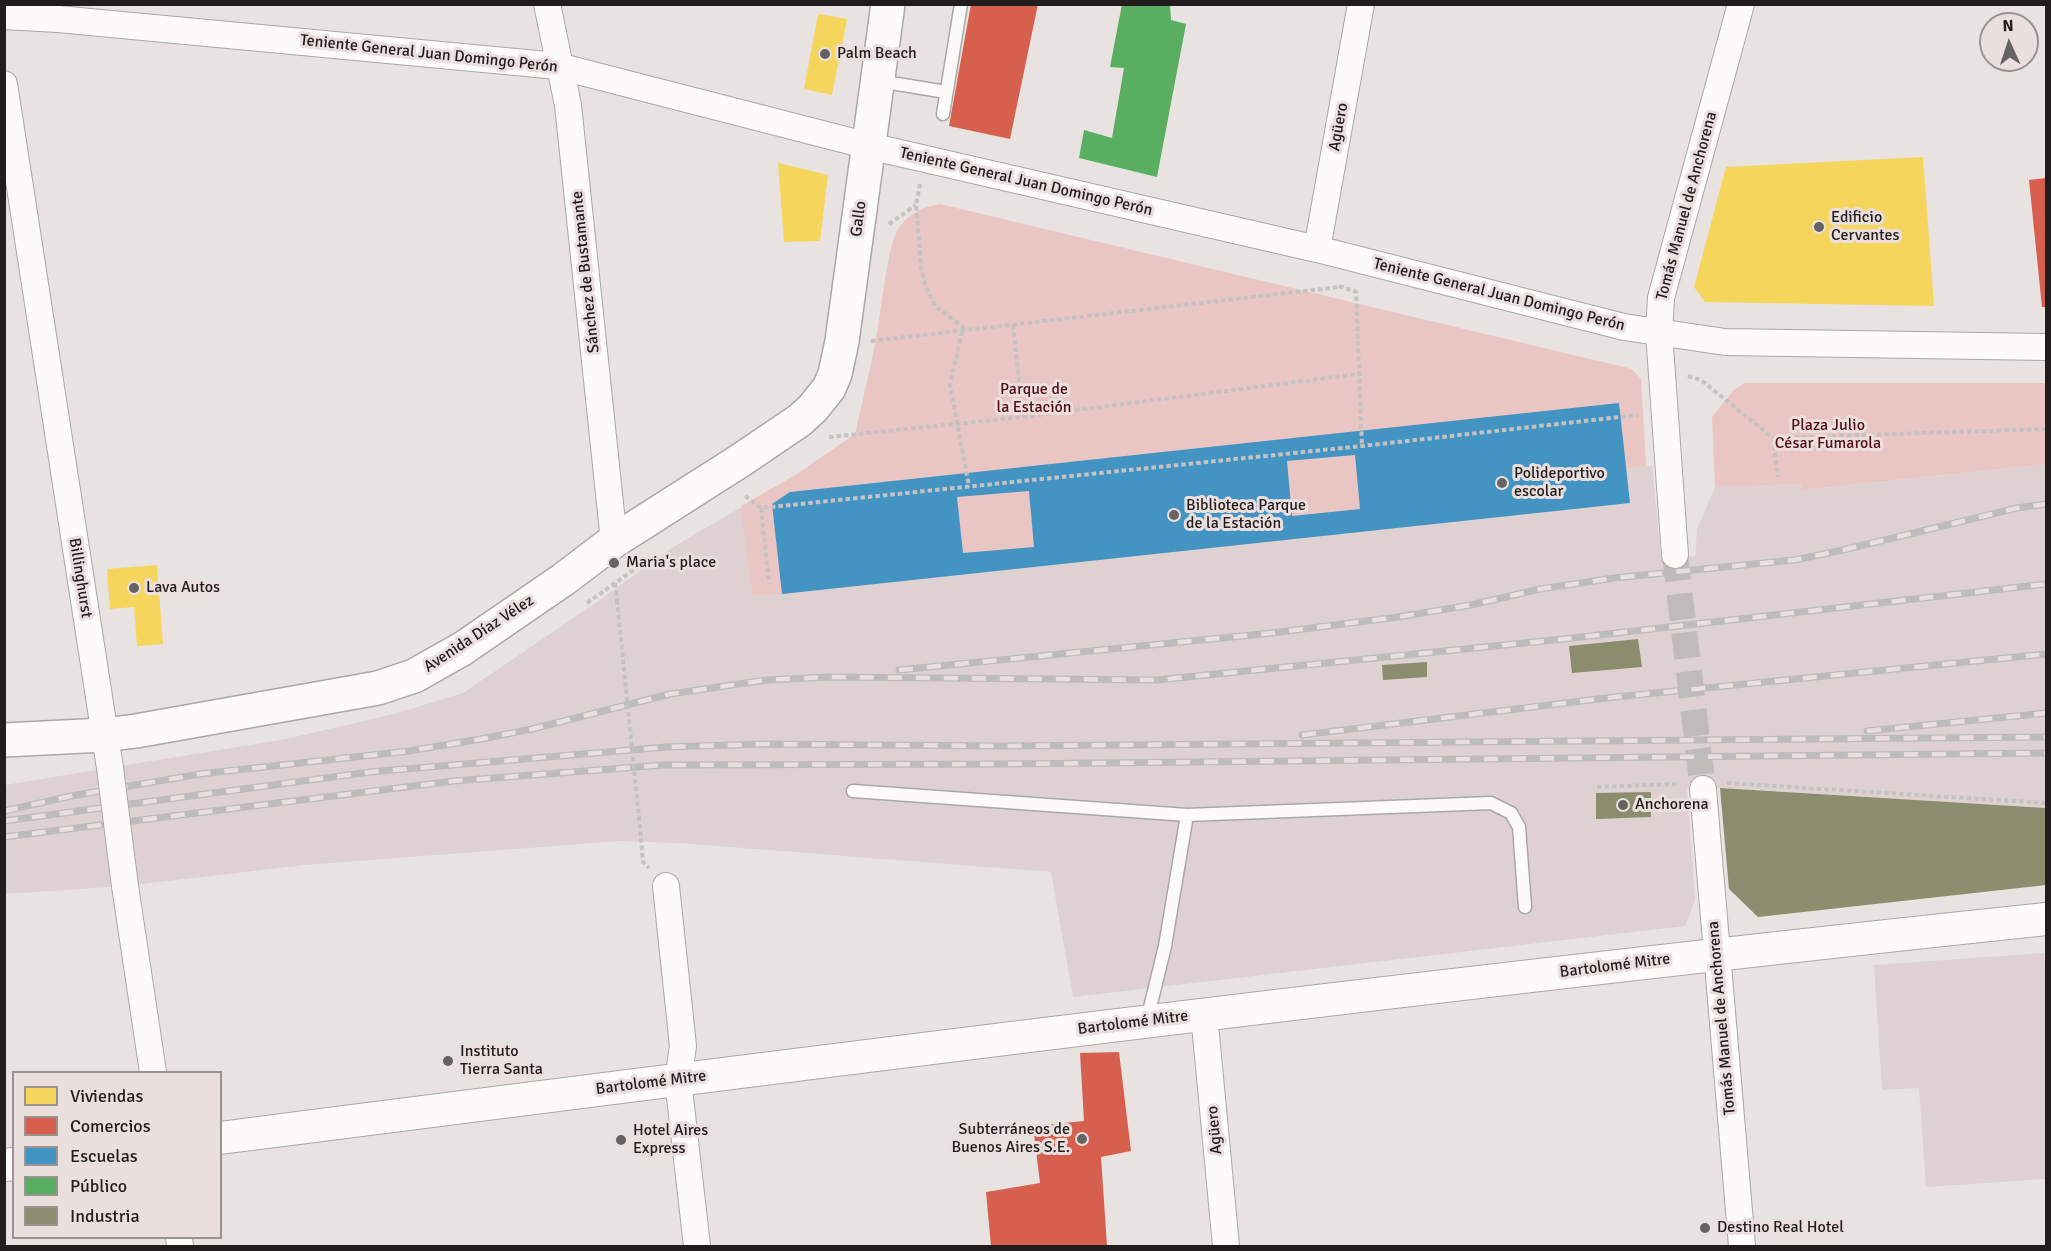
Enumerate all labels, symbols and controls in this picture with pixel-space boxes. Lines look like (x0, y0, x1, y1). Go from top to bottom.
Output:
north arrow (1979, 12, 2039, 72)
text: N (2002, 16, 2014, 36)
street label: Teniente General Juan Domingo Perón (299, 31, 559, 77)
place label: Palm Beach (837, 44, 917, 64)
marker: Palm Beach (818, 47, 832, 61)
street label: Agüero (1325, 101, 1353, 153)
street label: Tomás Manuel de Anchorena (1653, 110, 1721, 302)
street label: Teniente General Juan Domingo Perón (898, 144, 1154, 220)
street label: Sánchez de Bustamante (568, 190, 604, 354)
street label: Gallo (847, 200, 871, 238)
place label: Edificio Cervantes (1831, 208, 1899, 246)
marker: Edificio Cervantes (1812, 220, 1826, 234)
street label: Teniente General Juan Domingo Perón (1371, 254, 1627, 336)
park label: Parque de la Estación (996, 380, 1072, 418)
park label: Plaza Julio César Fumarola (1775, 416, 1881, 454)
place label: Polideportivo escolar (1514, 464, 1605, 502)
marker: Polideportivo escolar (1495, 476, 1509, 490)
place label: Biblioteca Parque de la Estación (1186, 496, 1306, 534)
marker: Biblioteca Parque de la Estación (1167, 508, 1181, 522)
street label: Billinghurst (64, 537, 96, 619)
place label: Maria's place (626, 553, 716, 573)
marker: Maria's place (607, 556, 621, 570)
place label: Lava Autos (146, 578, 220, 598)
marker: Lava Autos (127, 581, 141, 595)
street label: Avenida Díaz Vélez (420, 591, 538, 677)
place label: Anchorena (1635, 795, 1709, 815)
marker: Anchorena (1616, 798, 1630, 812)
street label: Tomás Manuel de Anchorena (1704, 920, 1740, 1116)
street label: Bartolomé Mitre (1559, 950, 1671, 982)
street label: Bartolomé Mitre (1077, 1007, 1189, 1039)
place label: Instituto Tierra Santa (460, 1042, 543, 1080)
marker: Instituto Tierra Santa (441, 1054, 455, 1068)
street label: Bartolomé Mitre (595, 1067, 707, 1099)
legend (12, 1071, 222, 1239)
text: Viviendas (70, 1085, 143, 1107)
street label: Agüero (1203, 1105, 1227, 1155)
text: Comercios (70, 1115, 151, 1137)
place label: Subterráneos de Buenos Aires S.E. (951, 1120, 1070, 1158)
place label: Hotel Aires Express (633, 1121, 708, 1159)
marker: Subterráneos de Buenos Aires S.E. (1075, 1132, 1089, 1146)
marker: Hotel Aires Express (614, 1133, 628, 1147)
text: Escuelas (70, 1145, 138, 1167)
text: Público (70, 1175, 127, 1197)
text: Industria (70, 1205, 140, 1227)
place label: Destino Real Hotel (1717, 1218, 1844, 1238)
marker: Destino Real Hotel (1698, 1221, 1712, 1235)

